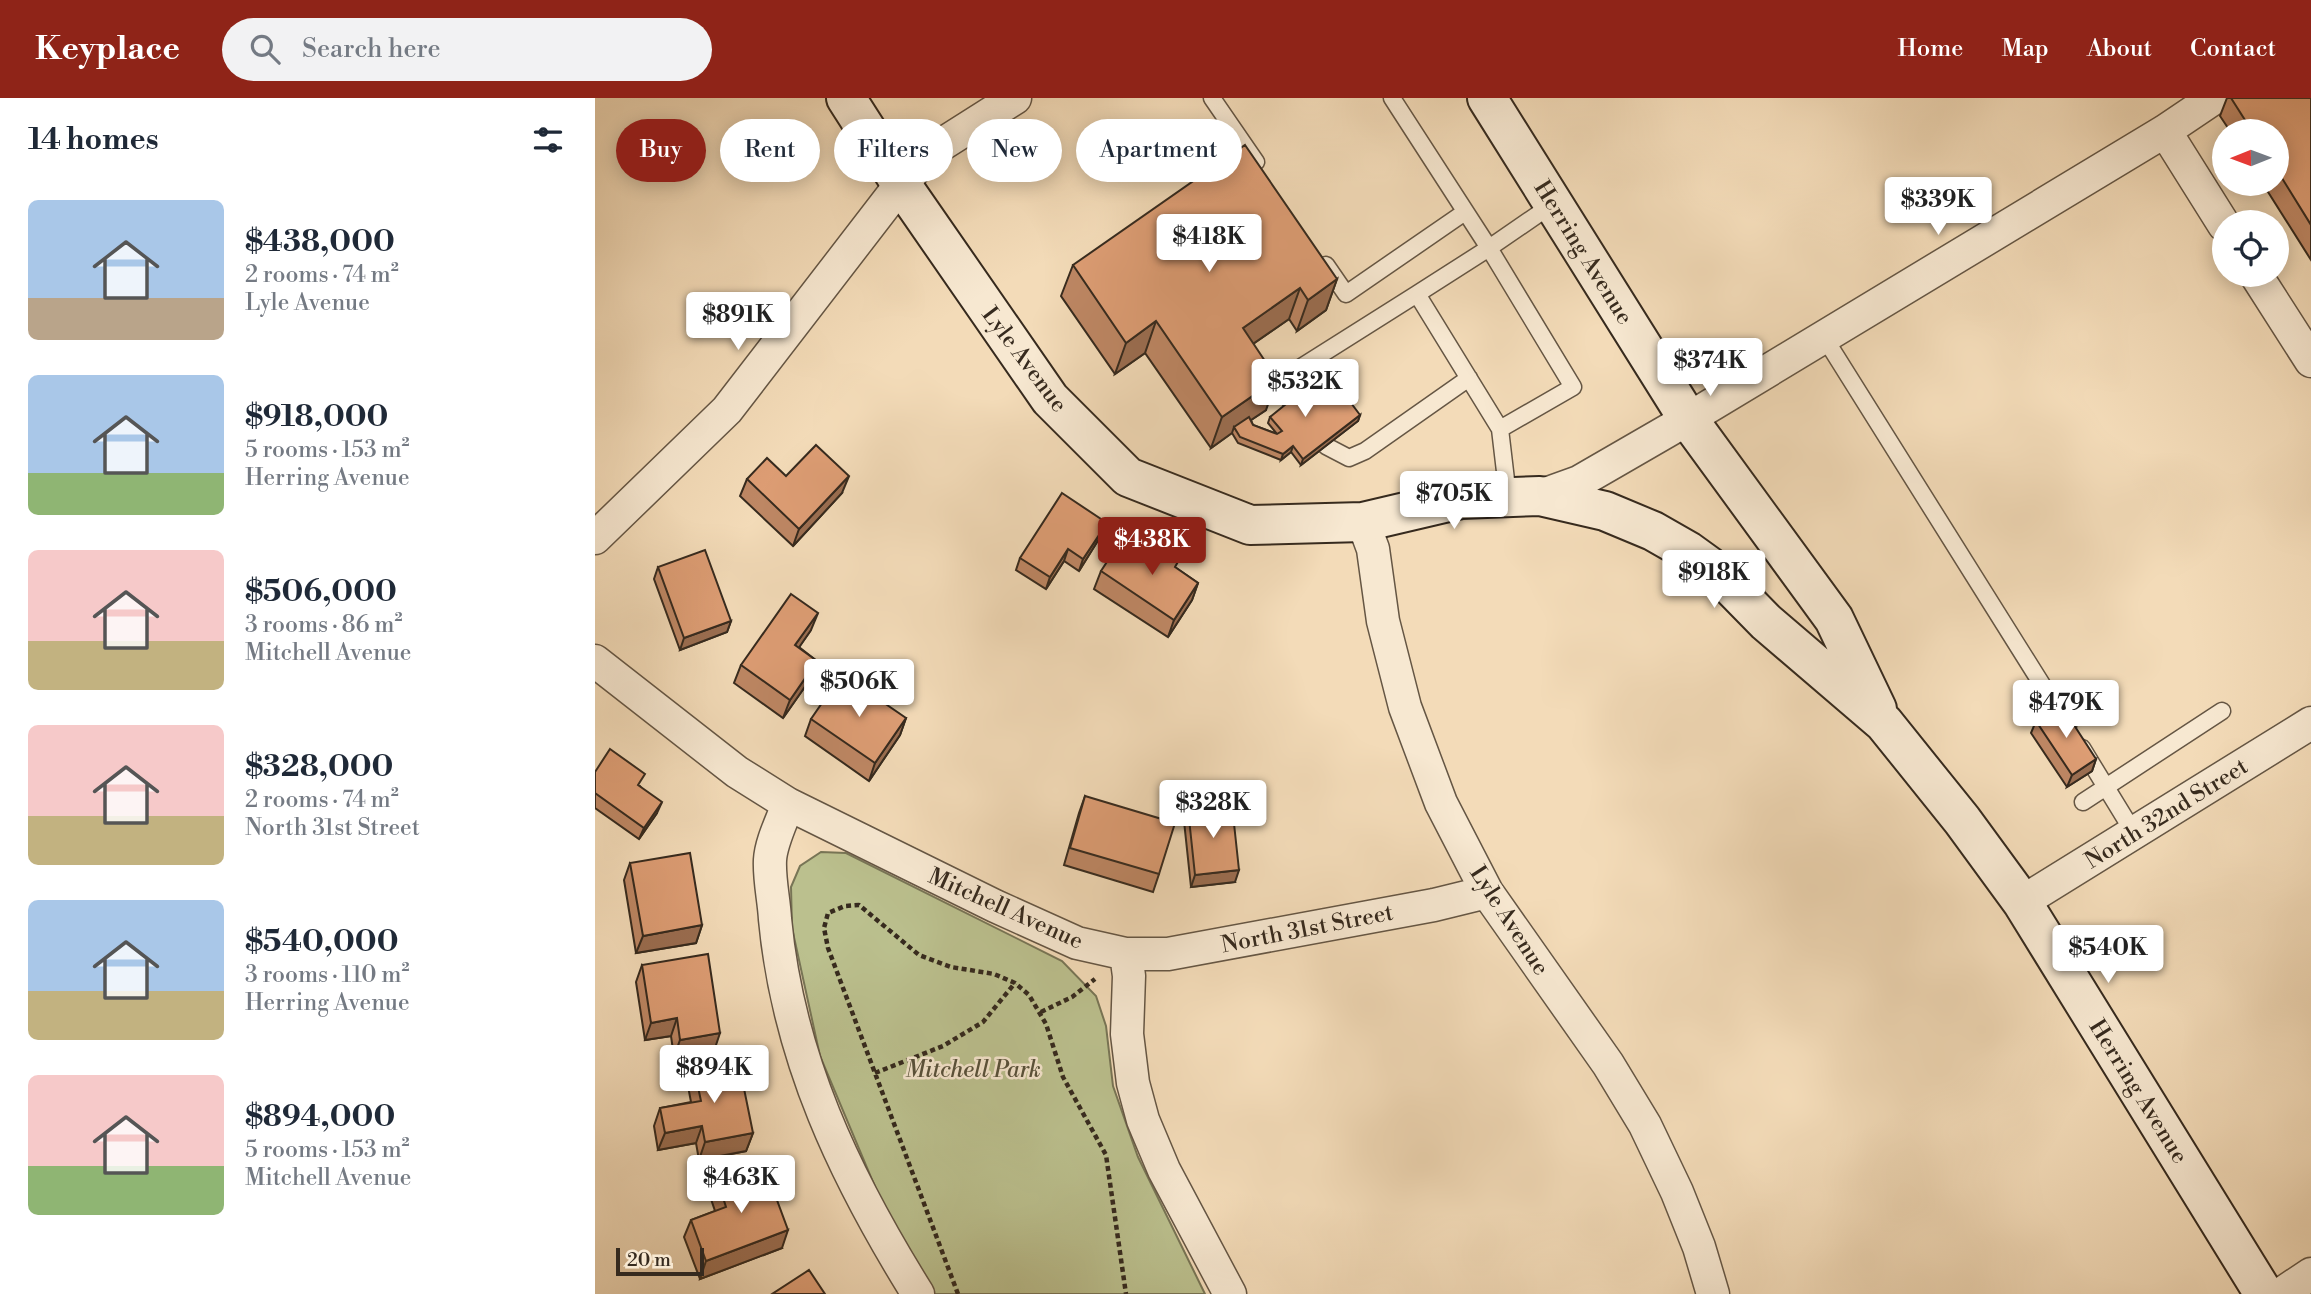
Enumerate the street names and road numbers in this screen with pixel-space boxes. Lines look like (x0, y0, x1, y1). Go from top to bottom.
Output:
street label: Herring Avenue (1528, 175, 1639, 330)
street label: Lyle Avenue (975, 301, 1073, 418)
street label: North 32nd Street (2080, 752, 2253, 875)
street label: Lyle Avenue (1463, 861, 1555, 981)
street label: Mitchell Avenue (924, 862, 1087, 956)
street label: North 31st Street (1219, 899, 1396, 959)
street label: Herring Avenue (2083, 1014, 2194, 1169)

